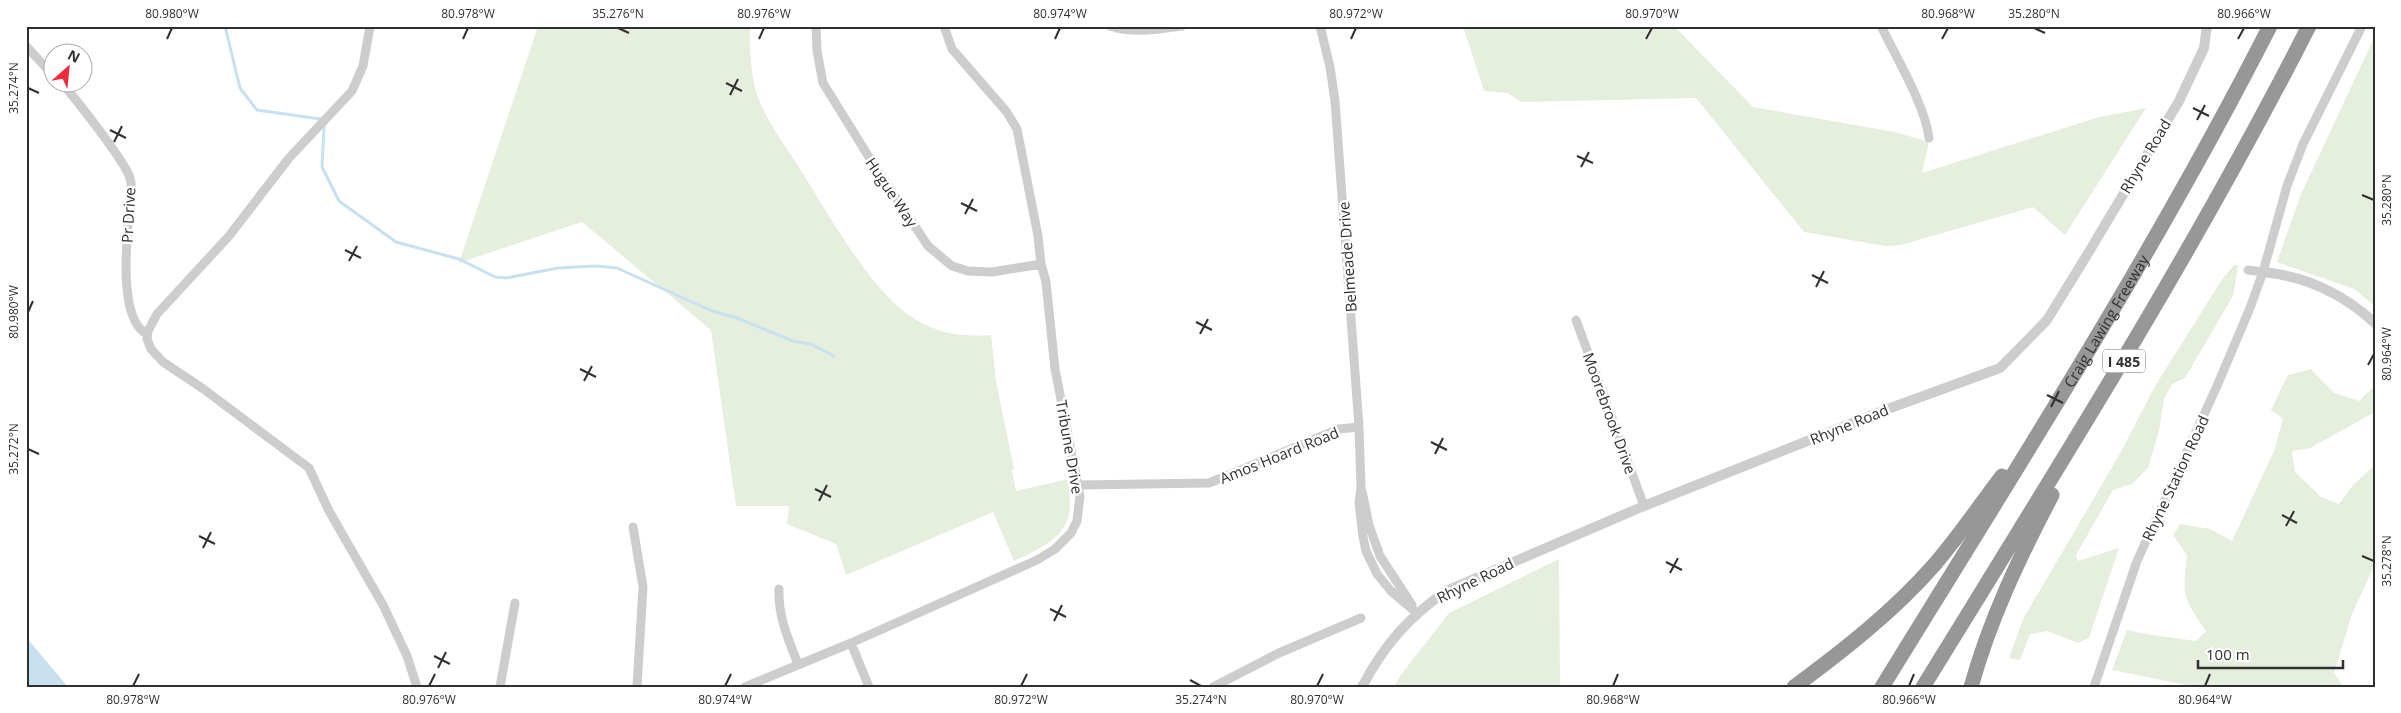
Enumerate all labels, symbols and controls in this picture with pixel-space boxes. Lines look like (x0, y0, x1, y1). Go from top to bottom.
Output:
text: 80.980°W (145, 5, 199, 22)
text: 80.978°W (441, 5, 495, 22)
text: 35.276°N (592, 5, 644, 22)
text: 80.976°W (737, 5, 791, 22)
text: 80.974°W (1033, 5, 1087, 22)
text: 80.972°W (1329, 5, 1383, 22)
text: 80.970°W (1625, 5, 1679, 22)
text: 80.968°W (1921, 5, 1975, 22)
text: 35.280°N (2008, 5, 2060, 22)
text: 80.966°W (2217, 5, 2271, 22)
north arrow (42, 42, 92, 92)
text: N (65, 45, 84, 67)
text: 35.274°N (5, 62, 22, 114)
street label: Rhyne Road (2115, 115, 2175, 197)
street label: Hugue Way (861, 153, 923, 231)
text: 35.280°N (2378, 174, 2395, 226)
street label: Pr Drive (117, 187, 139, 243)
street label: Belmeade Drive (1333, 201, 1361, 313)
street label: Craig Lawing Freeway (2059, 251, 2153, 391)
text: 80.980°W (5, 285, 22, 339)
text: 80.964°W (2378, 327, 2395, 381)
street label: Moorebrook Drive (1579, 349, 1641, 477)
road number: I 485 (2103, 350, 2145, 372)
street label: Tribune Drive (1052, 399, 1088, 495)
street label: Rhyne Road (1807, 399, 1891, 449)
street label: Rhyne Station Road (2137, 412, 2213, 544)
street label: Amos Hoard Road (1216, 422, 1342, 488)
text: 35.272°N (5, 423, 22, 475)
text: 35.278°N (2378, 535, 2395, 587)
street label: Rhyne Road (1433, 553, 1517, 607)
scale bar (2198, 638, 2344, 670)
text: 100 m (2206, 644, 2250, 664)
text: 80.978°W (106, 691, 160, 708)
text: 80.976°W (402, 691, 456, 708)
text: 80.974°W (698, 691, 752, 708)
text: 80.972°W (994, 691, 1048, 708)
text: 35.274°N (1175, 691, 1227, 708)
text: 80.970°W (1290, 691, 1344, 708)
text: 80.968°W (1586, 691, 1640, 708)
text: 80.966°W (1882, 691, 1936, 708)
text: 80.964°W (2178, 691, 2232, 708)

